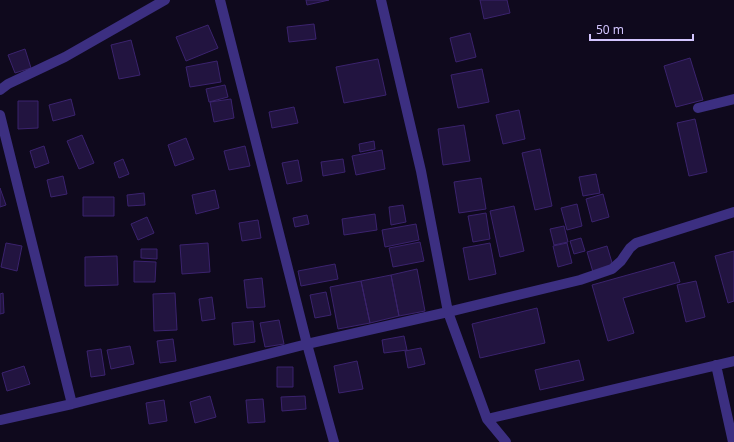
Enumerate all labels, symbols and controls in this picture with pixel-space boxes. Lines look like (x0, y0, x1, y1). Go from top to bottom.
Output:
scale bar (590, 16, 693, 42)
text: 50 m (596, 21, 624, 38)

